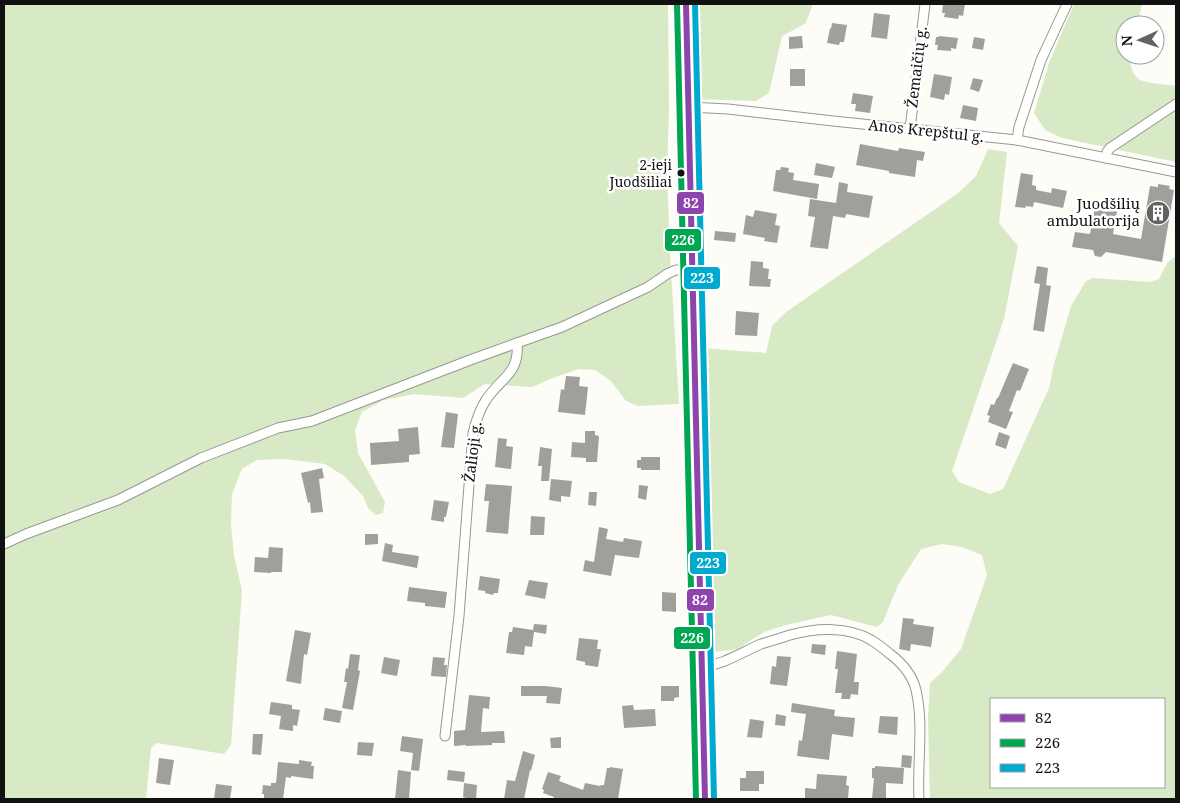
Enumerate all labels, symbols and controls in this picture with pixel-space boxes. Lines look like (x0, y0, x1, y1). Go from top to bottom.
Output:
north arrow (1115, 15, 1165, 65)
street label: Žemaičių g. (901, 25, 931, 109)
text: N (1117, 35, 1136, 47)
street label: Anos Krepštul g. (867, 114, 985, 146)
place label: 2-ieji Juodšiliai (608, 155, 673, 191)
marker: 2-ieji Juodšiliai (676, 168, 686, 178)
line badge: 82 (676, 191, 705, 215)
text: 82 (683, 193, 699, 212)
place label: Juodšilių ambulatorija (1047, 193, 1140, 230)
building icon: Juodšilių ambulatorija (1145, 200, 1171, 226)
line badge: 226 (664, 228, 702, 252)
text: 226 (671, 230, 695, 249)
line badge: 223 (683, 266, 721, 290)
text: 223 (690, 268, 714, 287)
street label: Žalioji g. (458, 421, 486, 483)
line badge: 223 (689, 551, 727, 575)
text: 223 (696, 553, 720, 572)
line badge: 82 (686, 588, 715, 612)
text: 82 (692, 590, 708, 609)
line badge: 226 (673, 626, 711, 650)
text: 226 (680, 628, 704, 647)
legend (990, 698, 1165, 788)
text: 82 (1035, 707, 1052, 727)
text: 226 (1035, 732, 1060, 752)
text: 223 (1035, 757, 1060, 777)

